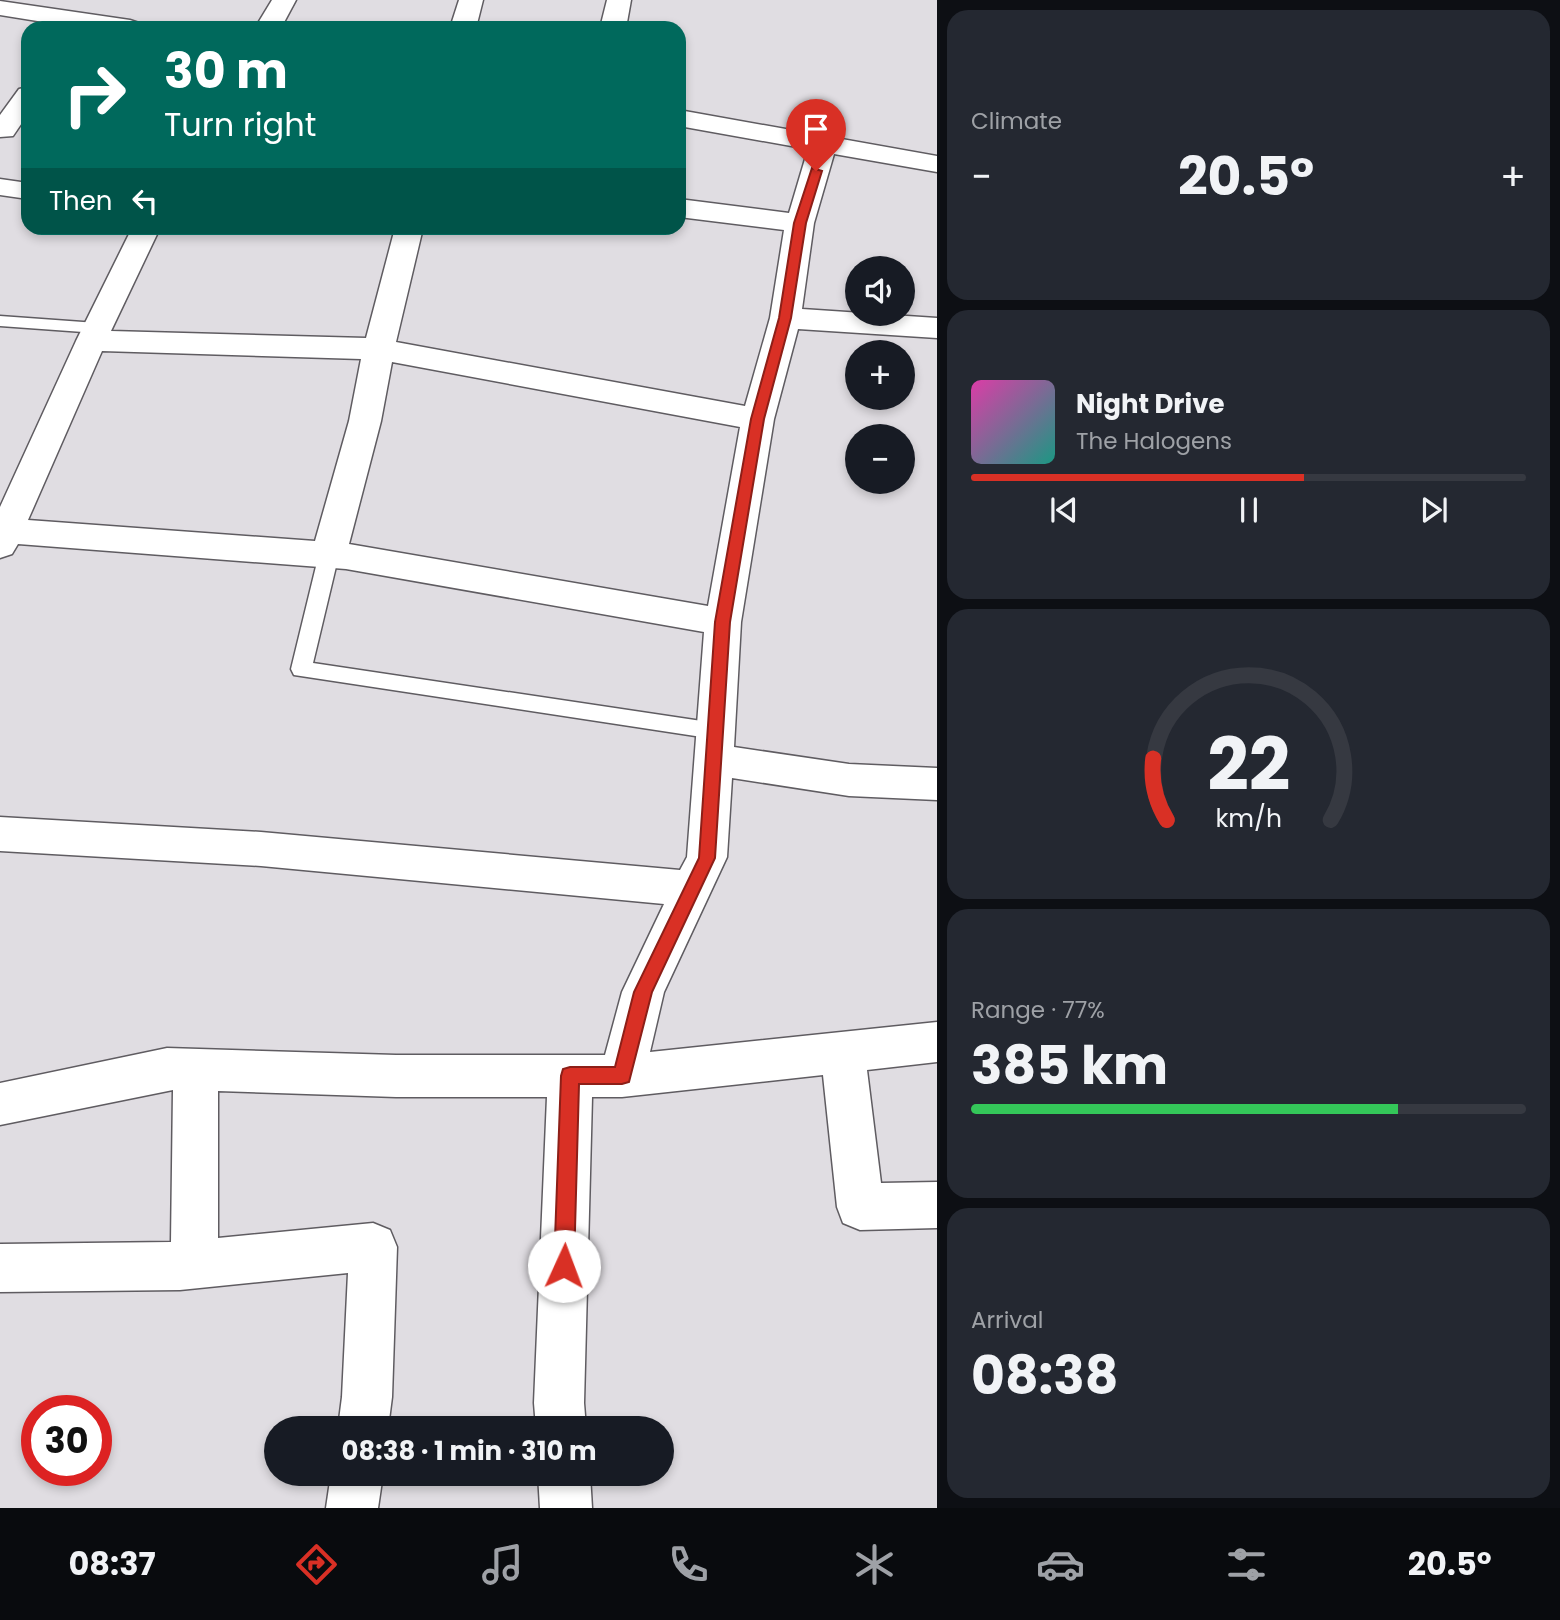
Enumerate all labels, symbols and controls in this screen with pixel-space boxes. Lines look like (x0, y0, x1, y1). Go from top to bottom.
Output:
text: 30 m (164, 37, 288, 105)
icon: right (49, 49, 140, 140)
pin (786, 99, 846, 171)
text: Turn right (164, 102, 316, 147)
text: Climate (971, 105, 1062, 137)
icon: arrive (797, 110, 835, 148)
text: 20.5° (1178, 140, 1314, 213)
text: − (971, 150, 992, 203)
text: + (1500, 150, 1526, 203)
icon: left (126, 182, 164, 220)
text: Then (49, 183, 112, 219)
map controls (845, 256, 915, 494)
button: sound (845, 256, 915, 326)
button: + (845, 340, 915, 410)
text: Night Drive (1076, 386, 1224, 422)
button: − (845, 424, 915, 494)
text: The Halogens (1076, 425, 1232, 457)
icon: previous (1045, 491, 1083, 529)
icon: pause (1230, 491, 1268, 529)
icon: next (1415, 491, 1453, 529)
text: 22 (1207, 714, 1290, 815)
text: km/h (1215, 801, 1282, 836)
text: Range · 77% (971, 994, 1105, 1026)
text: 385 km (971, 1029, 1168, 1102)
position arrow (527, 1229, 601, 1303)
text: Arrival (971, 1304, 1043, 1336)
text: 08:38 (971, 1339, 1119, 1412)
speed limit sign: 30 (21, 1395, 112, 1486)
text: 08:38 · 1 min · 310 m (342, 1433, 596, 1469)
icon: directions (292, 1540, 341, 1589)
icon: music (478, 1540, 527, 1589)
icon: phone (664, 1540, 713, 1589)
icon: climate (850, 1540, 899, 1589)
icon: car (1036, 1540, 1085, 1589)
icon: filters (1222, 1540, 1271, 1589)
text: 08:37 (68, 1541, 156, 1586)
text: 20.5° (1408, 1541, 1492, 1586)

